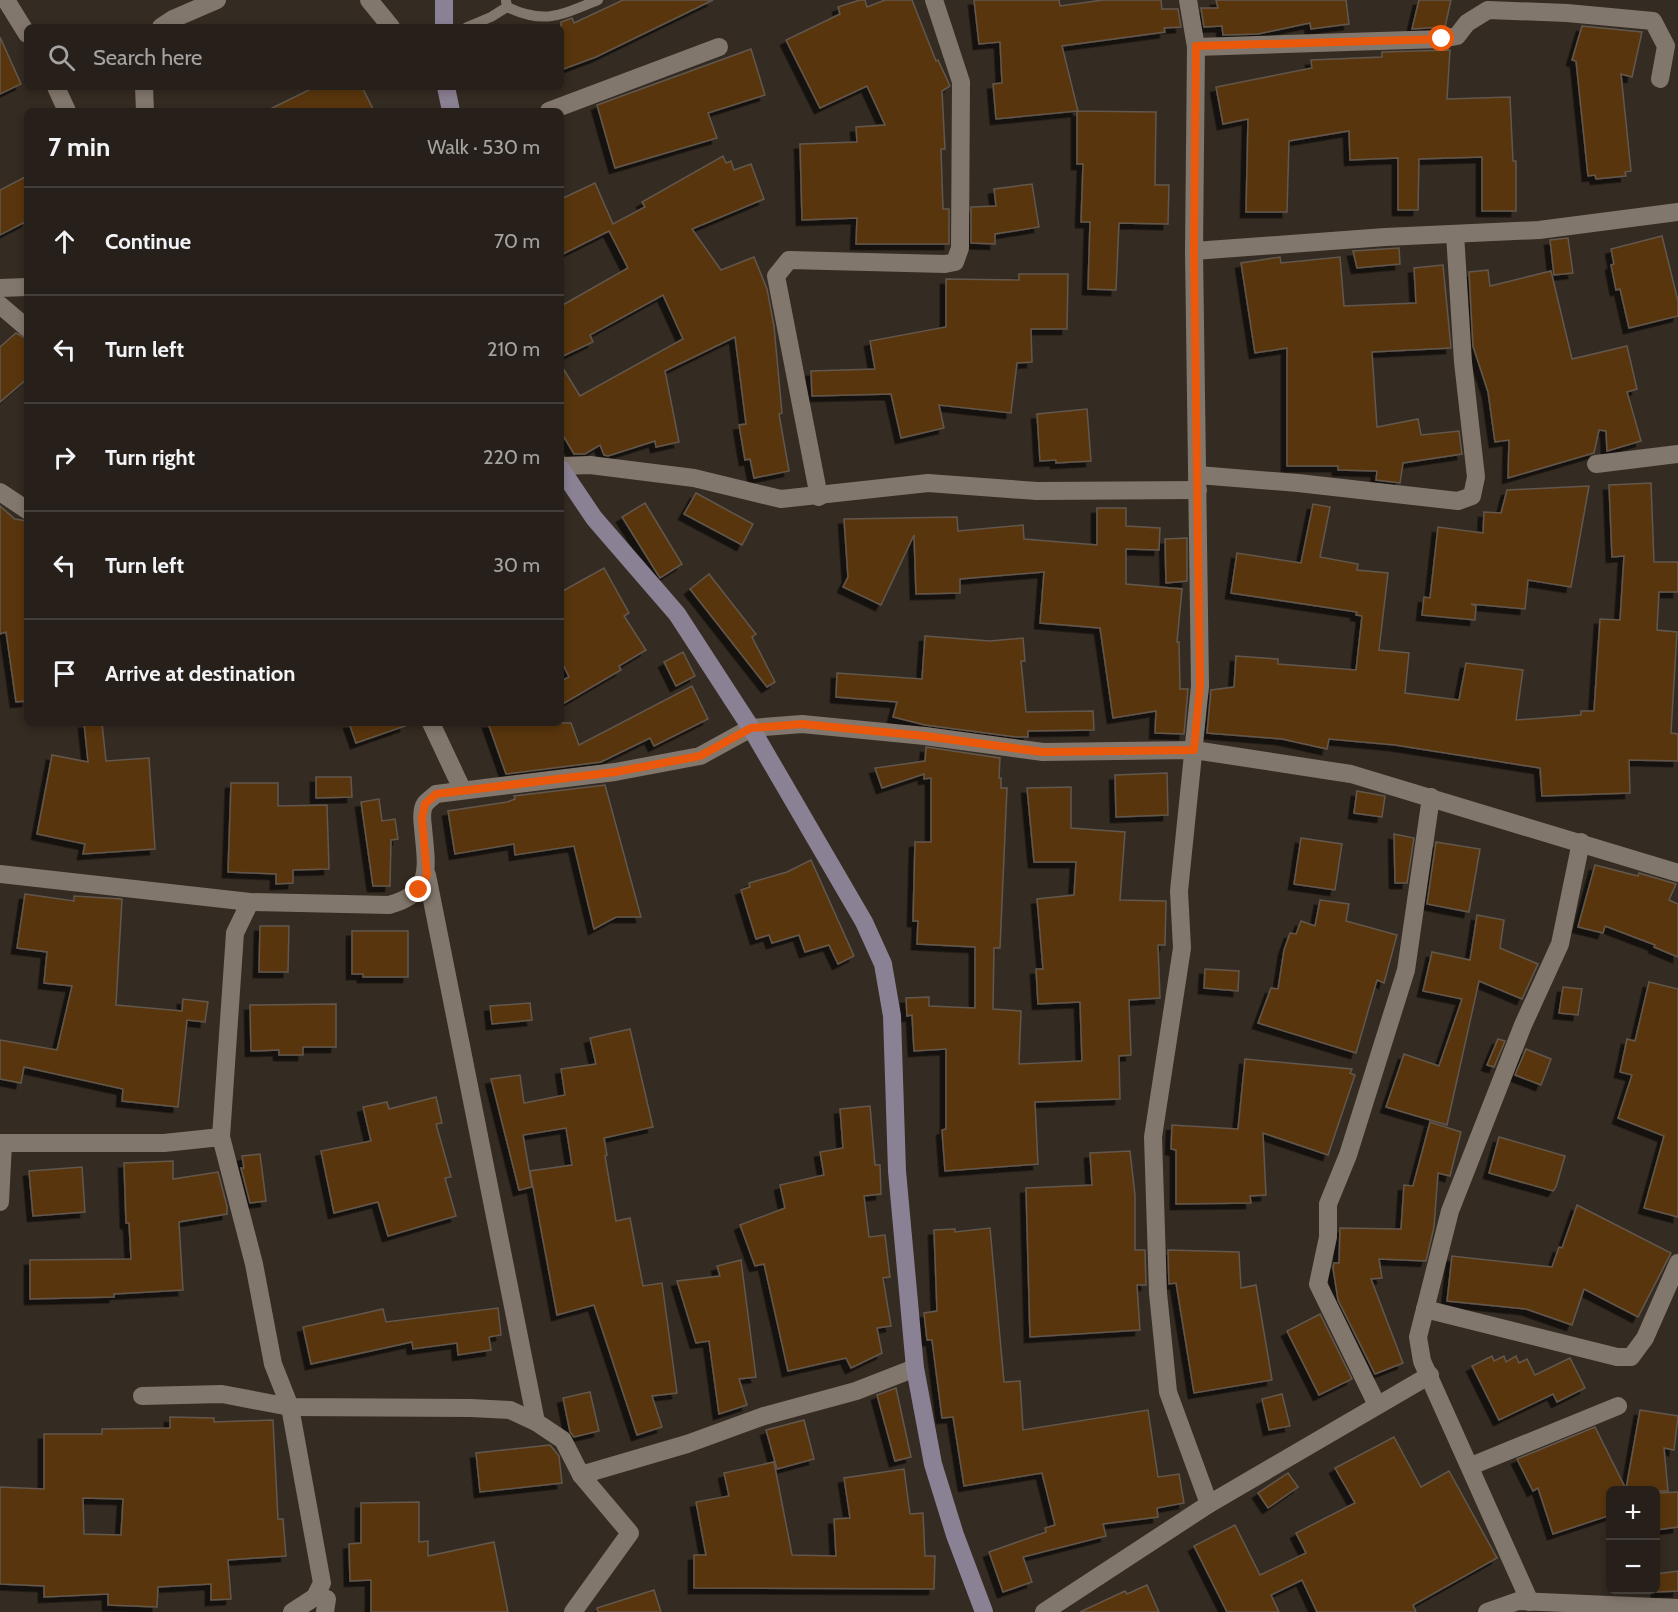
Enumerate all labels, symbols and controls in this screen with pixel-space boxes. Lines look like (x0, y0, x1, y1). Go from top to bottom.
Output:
search box (24, 24, 564, 90)
route start (1428, 25, 1454, 51)
icon: search (45, 41, 78, 74)
text: Search here (93, 44, 202, 71)
text: 7 min (48, 131, 110, 163)
text: Walk · 530 m (427, 135, 540, 159)
icon: ahead (48, 225, 81, 258)
text: Continue (105, 228, 191, 255)
text: 70 m (494, 229, 540, 253)
icon: left (48, 333, 81, 366)
text: Turn left (105, 336, 184, 363)
text: 210 m (487, 337, 540, 361)
icon: right (48, 441, 81, 474)
text: Turn right (105, 444, 195, 471)
text: 220 m (483, 445, 540, 469)
icon: left (48, 549, 81, 582)
text: Turn left (105, 552, 184, 579)
text: 30 m (493, 553, 540, 577)
icon: arrive (48, 657, 81, 690)
text: Arrive at destination (105, 660, 295, 687)
route end (405, 876, 431, 902)
map controls (1606, 1486, 1660, 1594)
button: + (1606, 1486, 1660, 1540)
button: − (1606, 1540, 1660, 1594)

